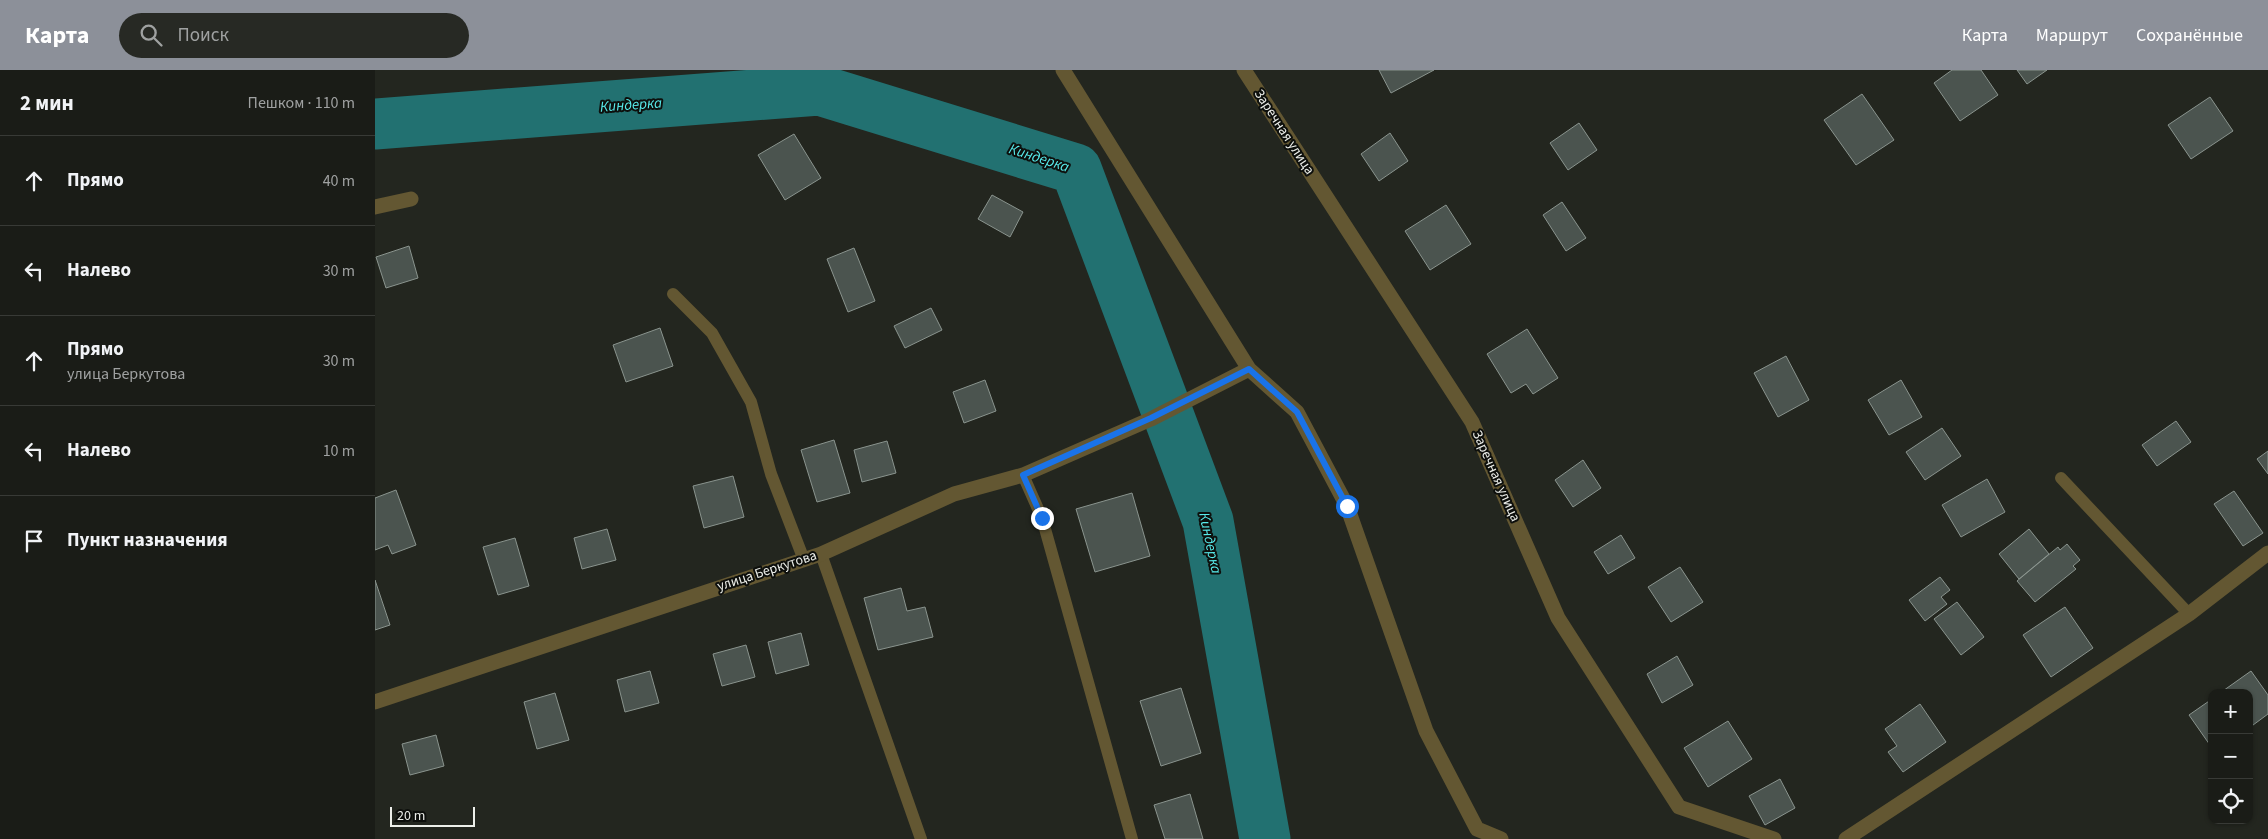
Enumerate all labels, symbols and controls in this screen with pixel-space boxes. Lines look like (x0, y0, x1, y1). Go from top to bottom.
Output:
search box (119, 13, 469, 58)
text: Карта (25, 18, 89, 53)
icon: search (137, 21, 165, 49)
text: Поиск (177, 22, 229, 49)
text: Карта (1962, 23, 2008, 48)
text: Маршрут (2036, 23, 2108, 48)
text: Сохранённые (2136, 23, 2243, 48)
street label: Заречная улица (1249, 85, 1319, 179)
text: 2 мин (20, 88, 74, 118)
text: Пешком · 110 m (248, 92, 355, 114)
water label: Киндерка (599, 92, 663, 118)
water label: Киндерка (1006, 138, 1072, 178)
icon: ahead (20, 167, 48, 195)
text: Прямо (67, 167, 124, 194)
text: 40 m (323, 170, 355, 192)
icon: left (20, 257, 48, 285)
text: Налево (67, 257, 131, 284)
text: 30 m (323, 260, 355, 282)
text: Прямо (67, 336, 124, 363)
icon: ahead (20, 347, 48, 375)
text: 30 m (323, 350, 355, 372)
text: улица Беркутова (67, 363, 185, 385)
street label: Заречная улица (1467, 427, 1525, 525)
icon: left (20, 437, 48, 465)
text: Налево (67, 437, 131, 464)
text: 10 m (323, 440, 355, 462)
route start (1336, 495, 1359, 518)
route end (1031, 507, 1054, 530)
water label: Киндерка (1193, 510, 1227, 576)
icon: arrive (20, 527, 48, 555)
text: Пункт назначения (67, 527, 228, 554)
street label: улица Беркутова (715, 545, 819, 597)
map controls (2208, 689, 2253, 824)
button: + (2208, 689, 2253, 734)
button: − (2208, 734, 2253, 779)
button: locate (2208, 779, 2253, 824)
scale bar (390, 804, 475, 827)
text: 20 m (397, 806, 425, 826)

